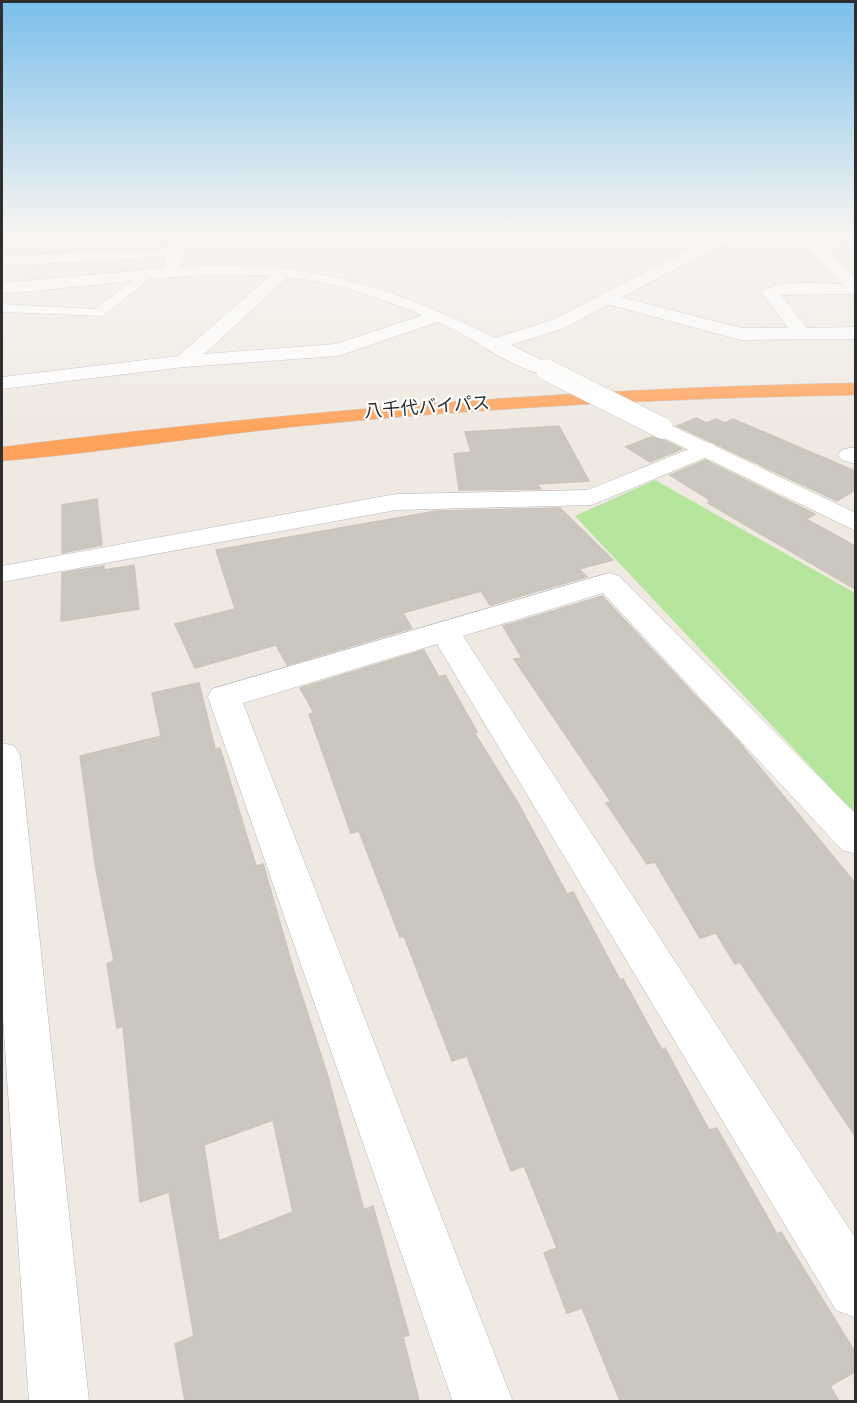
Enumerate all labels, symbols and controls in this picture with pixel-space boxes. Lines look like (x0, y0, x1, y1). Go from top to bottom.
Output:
street label: 八千代バイパス (363, 390, 490, 422)

